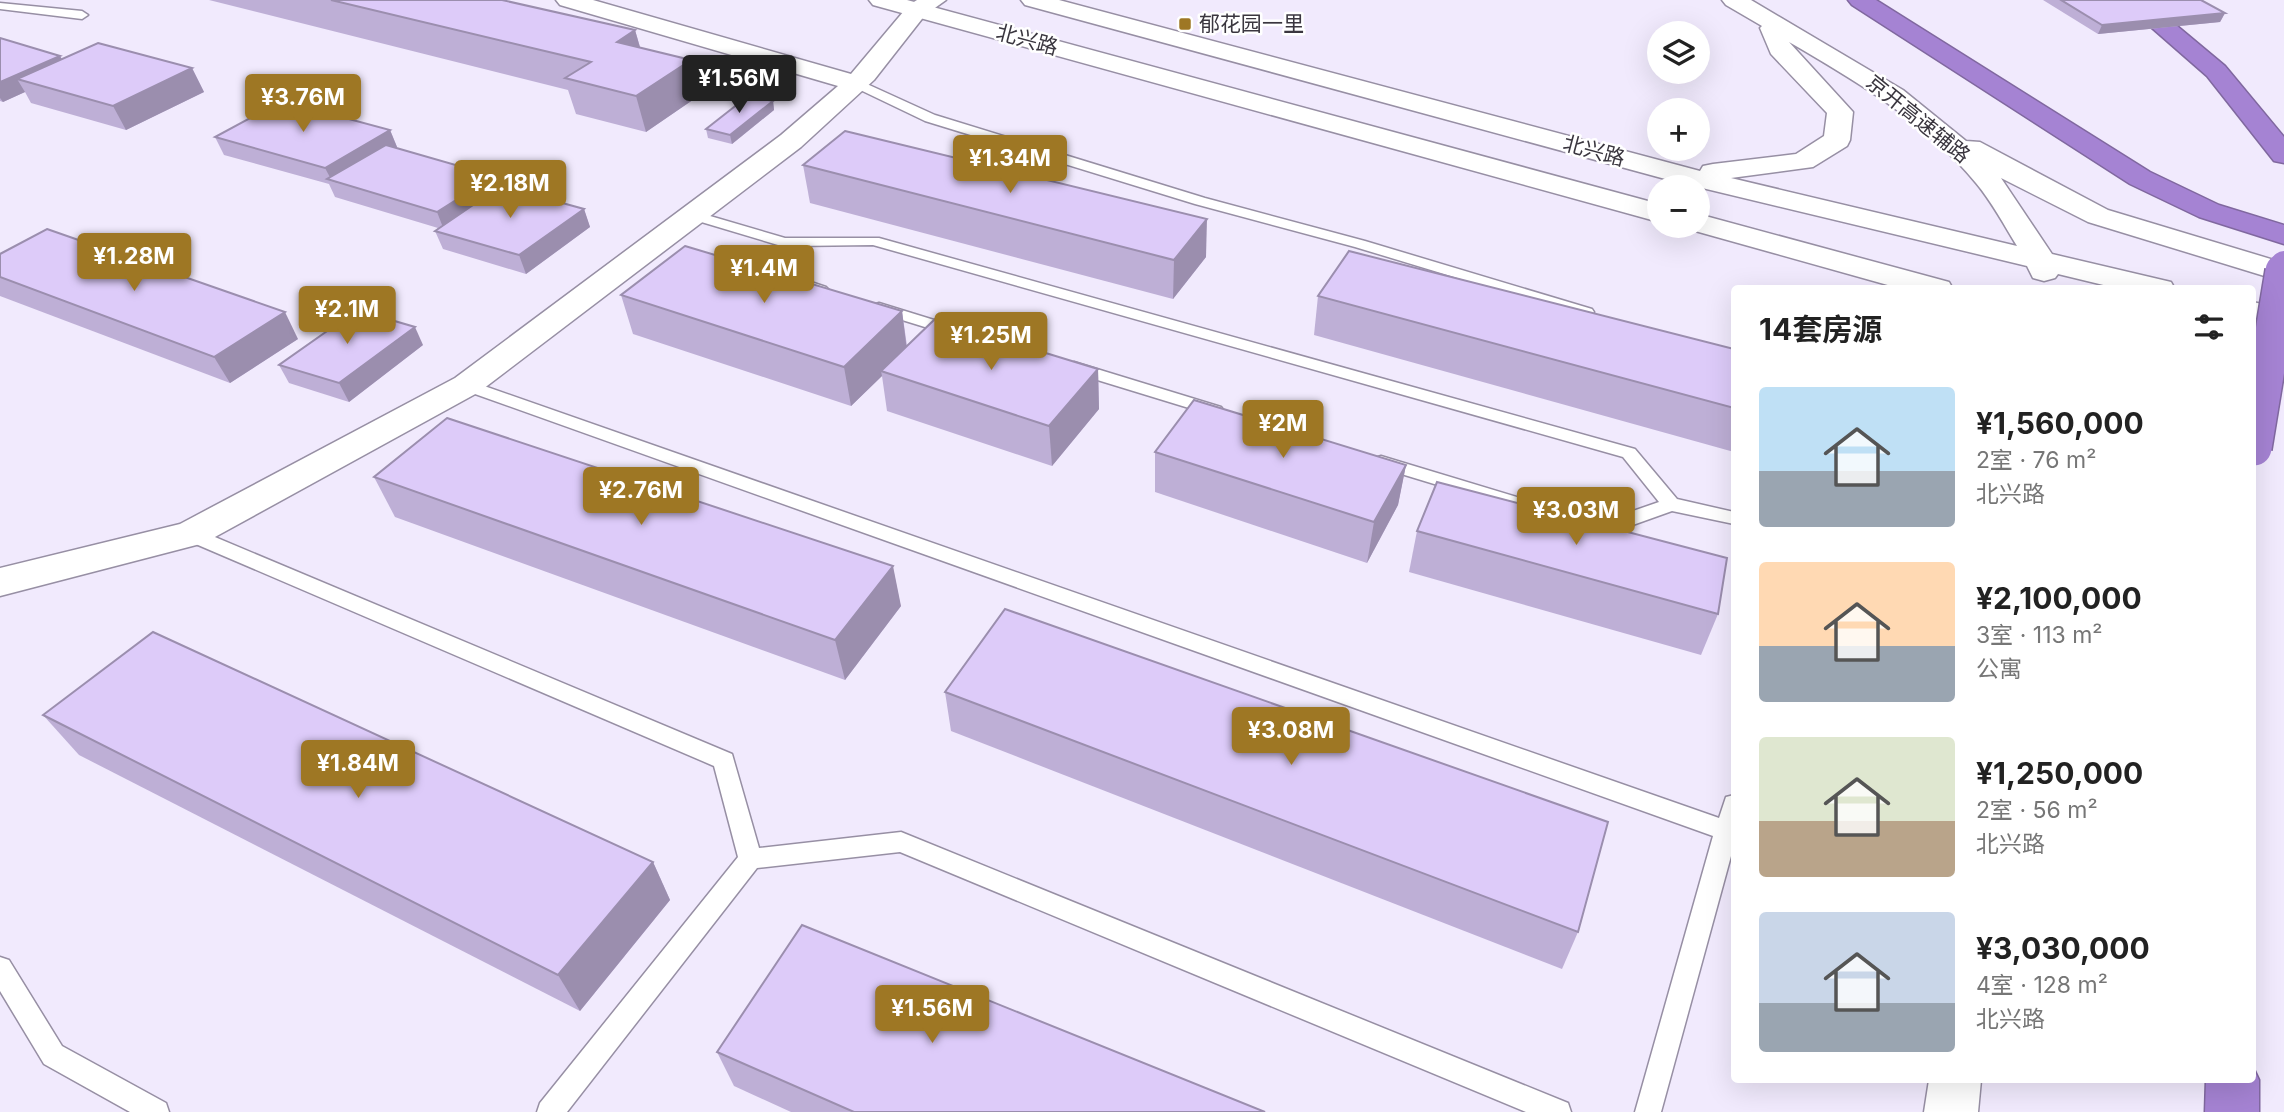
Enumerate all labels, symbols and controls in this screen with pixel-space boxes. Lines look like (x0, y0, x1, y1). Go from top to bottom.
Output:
place label: 郁花园一里 (1199, 11, 1304, 36)
marker: 郁花园一里 (1177, 16, 1193, 32)
street label: 北兴路 (993, 19, 1061, 60)
map controls (1647, 21, 1710, 238)
button: layers (1647, 21, 1710, 84)
pin: ¥1.56M (682, 55, 796, 115)
text: ¥1.56M (698, 64, 780, 92)
street label: 京开高速辅路 (1861, 69, 1975, 168)
pin: ¥3.76M (246, 74, 360, 134)
text: ¥3.76M (261, 83, 345, 111)
button: + (1647, 98, 1710, 161)
street label: 北兴路 (1560, 130, 1628, 171)
pin: ¥1.34M (953, 136, 1067, 195)
text: ¥1.34M (969, 144, 1051, 172)
pin: ¥2.18M (453, 160, 567, 220)
text: ¥2.18M (470, 169, 550, 197)
button: − (1647, 175, 1710, 238)
pin: ¥1.28M (77, 233, 191, 293)
text: ¥1.28M (93, 242, 175, 270)
pin: ¥1.4M (715, 246, 813, 305)
text: ¥1.4M (730, 254, 798, 282)
pin: ¥2.1M (298, 286, 396, 346)
text: ¥2.1M (315, 295, 379, 323)
icon: filters (2190, 308, 2228, 346)
text: 14套房源 (1759, 311, 1882, 347)
pin: ¥1.25M (934, 312, 1048, 372)
text: ¥1.25M (950, 321, 1032, 349)
pin: ¥2M (1249, 400, 1317, 460)
text: ¥1,560,000 (1976, 405, 2144, 441)
text: ¥2M (1258, 409, 1308, 437)
icon: home (1815, 415, 1899, 499)
text: 2室 · 76 m² (1976, 446, 2096, 474)
pin: ¥2.76M (584, 468, 698, 527)
text: ¥2.76M (599, 476, 683, 504)
text: 北兴路 (1976, 480, 2045, 508)
pin: ¥3.03M (1519, 488, 1633, 547)
text: ¥3.03M (1533, 496, 1619, 524)
text: ¥2,100,000 (1976, 580, 2142, 616)
icon: home (1815, 590, 1899, 674)
text: 3室 · 113 m² (1976, 621, 2102, 649)
text: 公寓 (1976, 655, 2022, 683)
pin: ¥3.08M (1234, 708, 1348, 767)
text: ¥3.08M (1248, 716, 1334, 744)
pin: ¥1.84M (301, 740, 415, 800)
text: ¥1.84M (317, 749, 399, 777)
text: ¥1,250,000 (1976, 755, 2143, 791)
icon: home (1815, 765, 1899, 849)
text: 2室 · 56 m² (1976, 796, 2098, 824)
text: 北兴路 (1976, 830, 2045, 858)
text: ¥3,030,000 (1976, 930, 2150, 966)
icon: home (1815, 940, 1899, 1024)
text: 4室 · 128 m² (1976, 971, 2108, 999)
pin: ¥1.56M (875, 986, 989, 1045)
text: ¥1.56M (891, 994, 973, 1022)
text: 北兴路 (1976, 1005, 2045, 1033)

